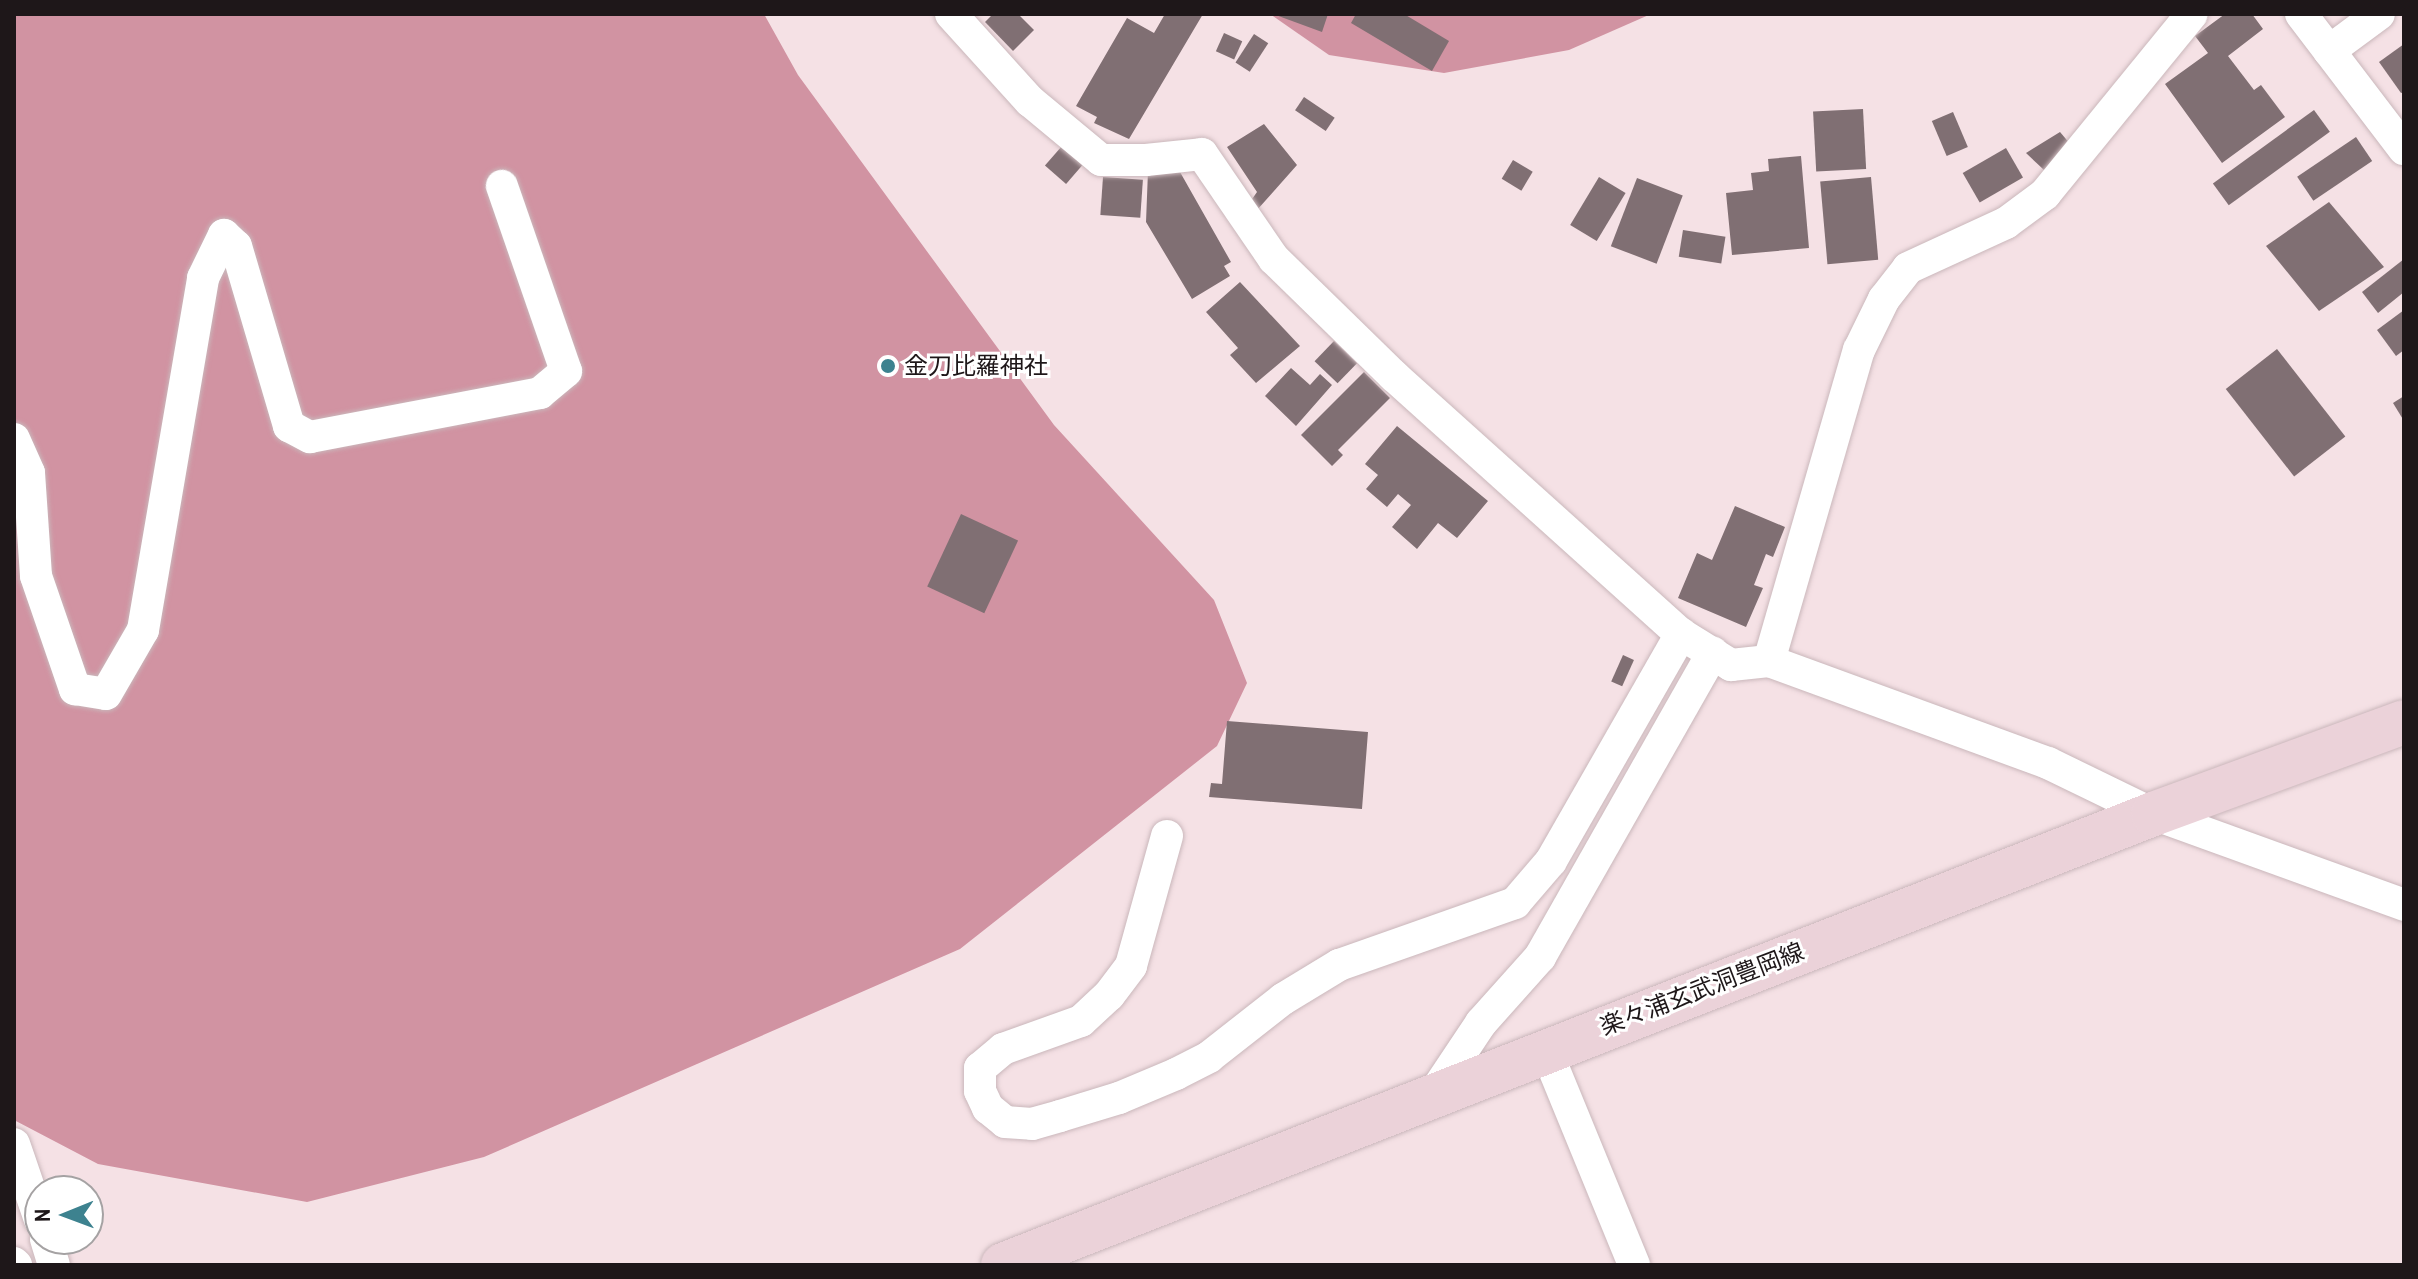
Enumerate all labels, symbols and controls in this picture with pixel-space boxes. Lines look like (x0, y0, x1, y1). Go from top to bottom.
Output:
place label: 金刀比羅神社 (904, 352, 1048, 380)
marker: 金刀比羅神社 (879, 357, 897, 375)
street label: 楽々浦玄武洞豊岡線 (1596, 937, 1808, 1041)
north arrow (24, 1175, 104, 1255)
text: N (27, 1209, 57, 1222)

